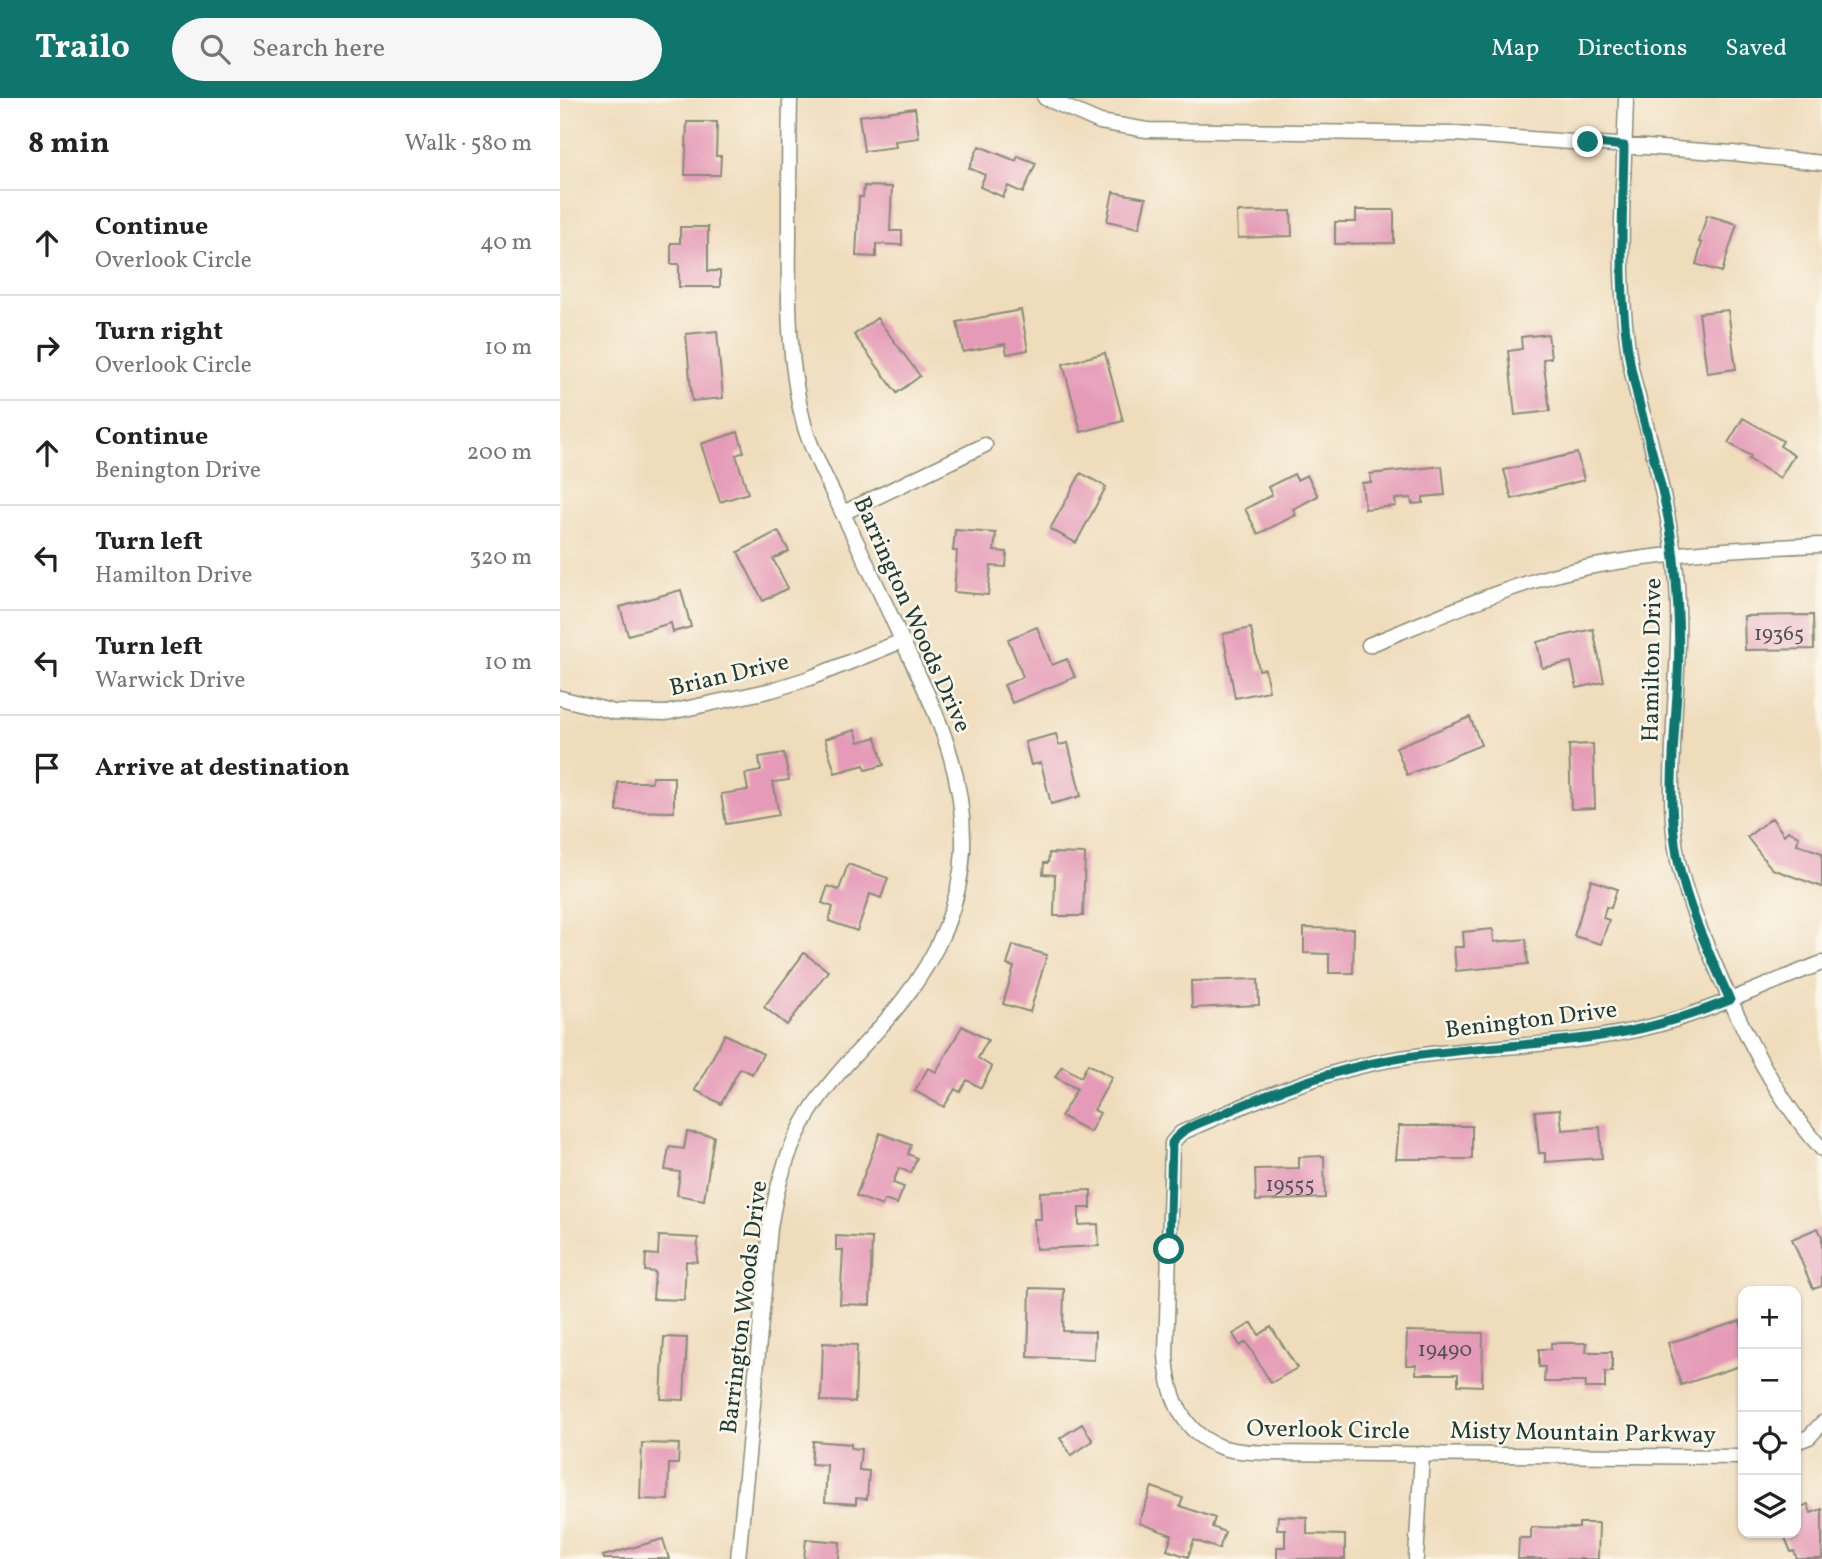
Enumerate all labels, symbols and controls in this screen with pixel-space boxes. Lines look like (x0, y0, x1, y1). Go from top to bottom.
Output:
search box (172, 18, 662, 81)
text: Trailo (35, 26, 130, 72)
icon: search (196, 30, 234, 68)
text: Search here (252, 31, 385, 67)
text: Map (1491, 32, 1539, 66)
text: Directions (1577, 32, 1687, 66)
text: Saved (1725, 32, 1787, 66)
text: 8 min (28, 123, 110, 165)
route end (1572, 126, 1603, 157)
text: Walk · 580 m (404, 128, 532, 160)
text: Continue (95, 209, 208, 245)
icon: ahead (28, 224, 66, 262)
text: 40 m (480, 227, 532, 259)
text: Overlook Circle (95, 245, 252, 277)
text: Turn right (95, 314, 223, 350)
icon: right (28, 329, 66, 367)
text: 10 m (484, 332, 532, 364)
text: Overlook Circle (95, 350, 252, 382)
text: Continue (95, 419, 208, 455)
icon: ahead (28, 434, 66, 472)
text: 200 m (467, 437, 532, 469)
text: Benington Drive (95, 455, 261, 487)
street label: Barrington Woods Drive (844, 491, 979, 738)
text: Turn left (95, 524, 203, 560)
icon: left (28, 539, 66, 577)
text: 320 m (469, 542, 532, 574)
text: Hamilton Drive (95, 560, 253, 592)
street label: Hamilton Drive (1635, 578, 1671, 742)
house number: 19365 (1754, 620, 1804, 649)
text: Turn left (95, 629, 203, 665)
icon: left (28, 644, 66, 682)
street label: Brian Drive (666, 646, 793, 706)
text: 10 m (484, 647, 532, 679)
text: Warwick Drive (95, 665, 245, 697)
icon: arrive (28, 749, 66, 787)
text: Arrive at destination (95, 750, 350, 786)
street label: Benington Drive (1443, 994, 1619, 1048)
house number: 19555 (1265, 1171, 1315, 1200)
street label: Barrington Woods Drive (713, 1179, 777, 1436)
route start (1153, 1233, 1184, 1264)
map controls (1738, 1286, 1801, 1538)
button: + (1738, 1286, 1801, 1349)
house number: 19490 (1418, 1336, 1472, 1365)
button: − (1738, 1349, 1801, 1412)
button: locate (1738, 1412, 1801, 1475)
street label: Overlook Circle (1246, 1413, 1410, 1449)
street label: Misty Mountain Parkway (1449, 1415, 1716, 1453)
button: layers (1738, 1475, 1801, 1538)

